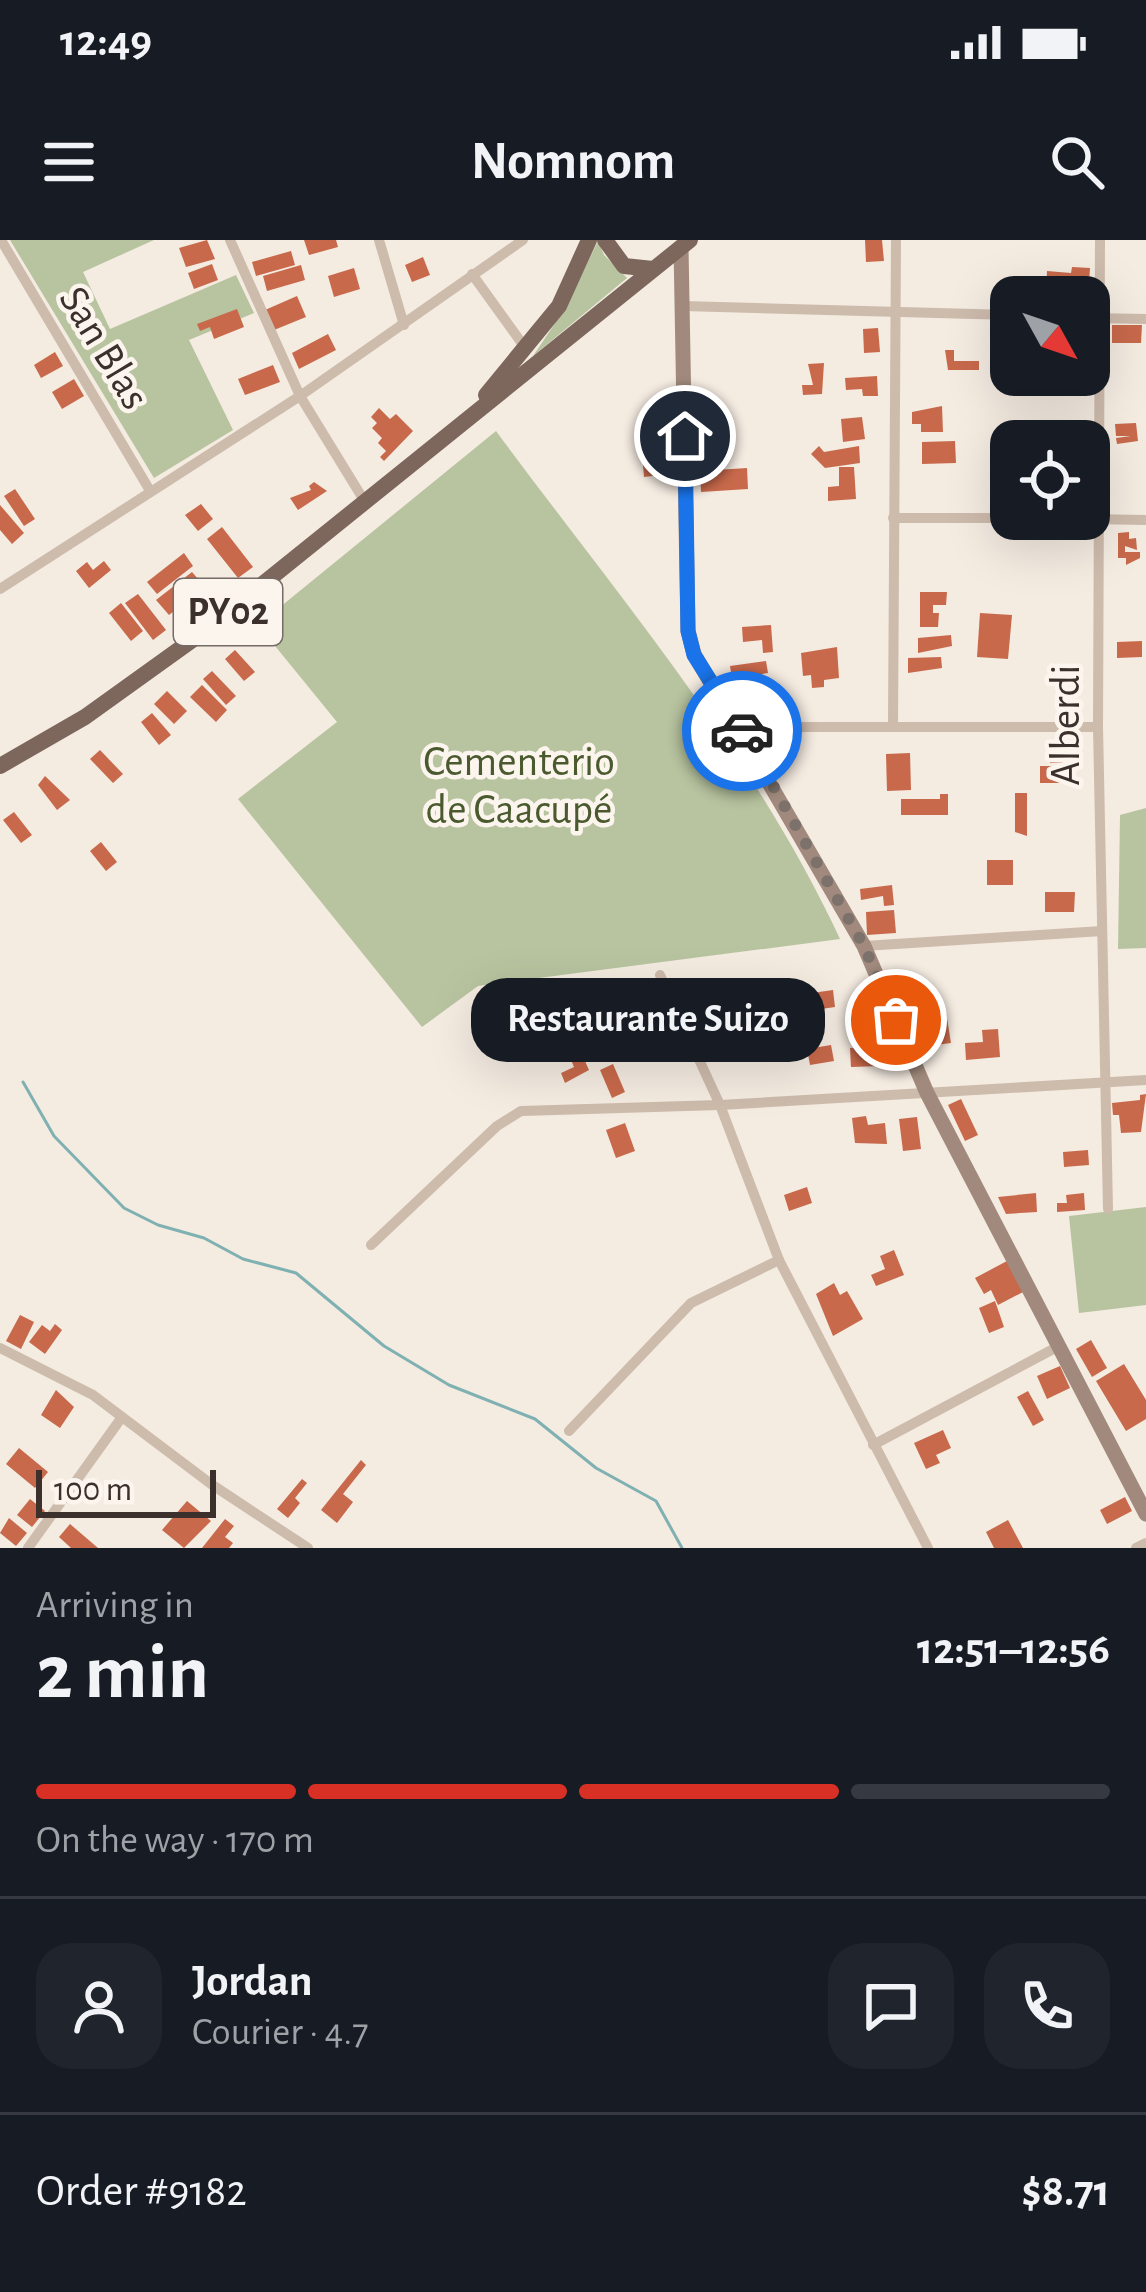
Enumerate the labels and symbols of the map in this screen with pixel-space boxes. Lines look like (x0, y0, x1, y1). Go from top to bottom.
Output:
north arrow (990, 276, 1110, 396)
street label: San Blas (51, 280, 157, 416)
pin (634, 385, 736, 487)
road number: PY02 (174, 579, 282, 645)
street label: Alberdi (1045, 664, 1087, 786)
courier (682, 671, 802, 791)
park label: Cementerio de Caacupé (423, 741, 615, 831)
pin (845, 969, 947, 1071)
callout: Restaurante Suizo (470, 978, 824, 1062)
scale bar (36, 1464, 216, 1517)

